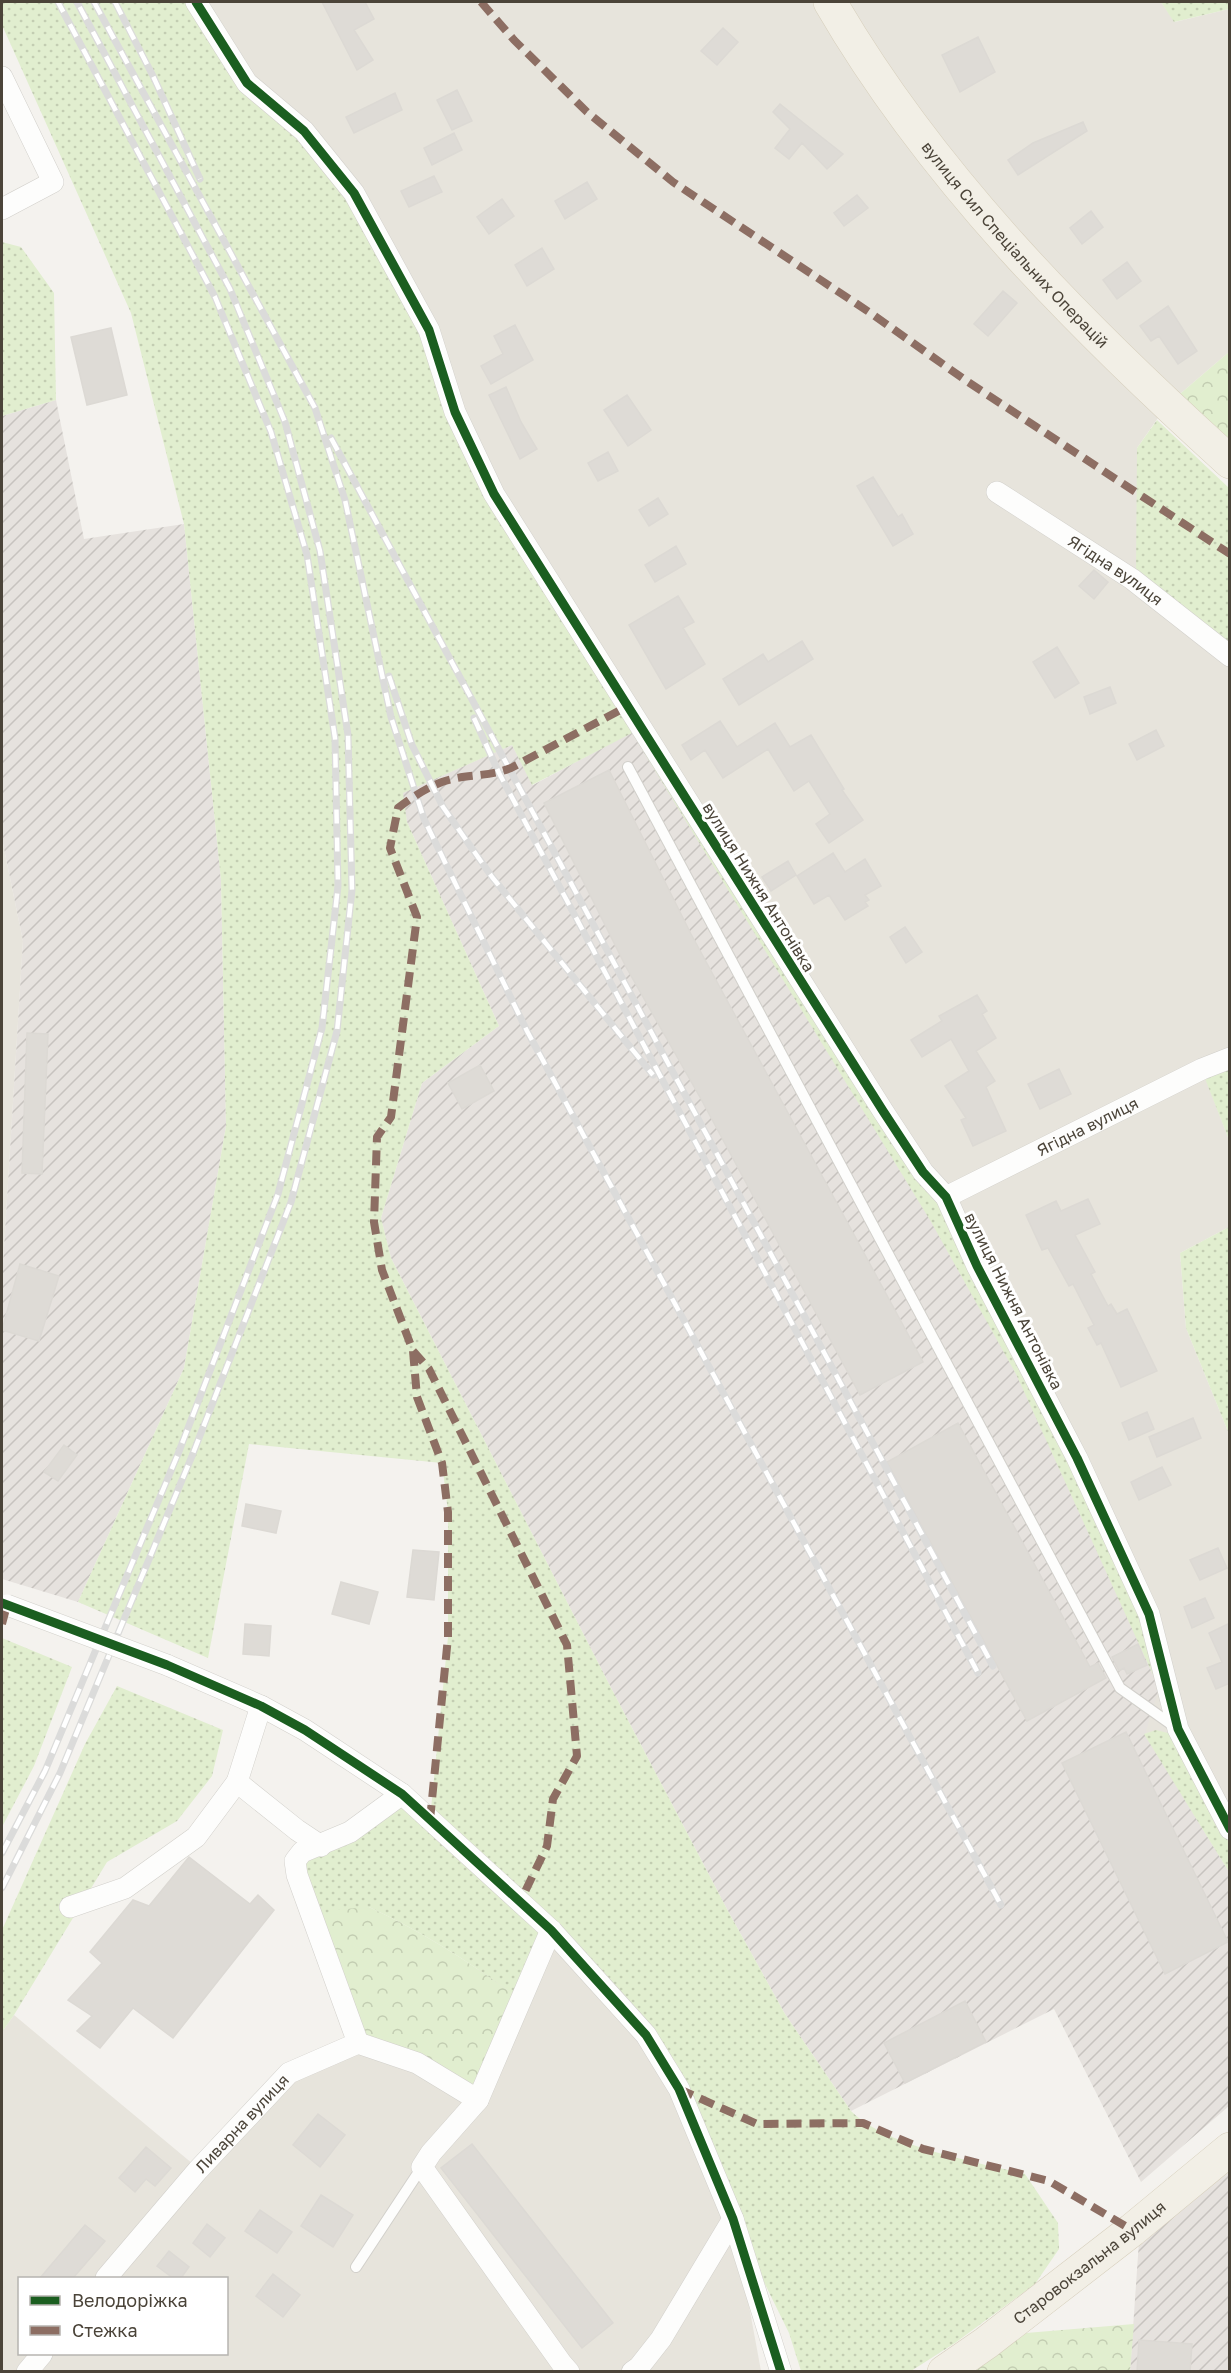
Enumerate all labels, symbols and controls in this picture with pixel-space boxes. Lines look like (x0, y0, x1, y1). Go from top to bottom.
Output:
street label: вулиця Сил Спеціальних Операцій (917, 137, 1113, 352)
street label: Ягідна вулиця (1064, 530, 1167, 610)
street label: вулиця Нижня Антонівка (699, 798, 819, 976)
street label: Ягідна вулиця (1033, 1093, 1141, 1160)
street label: вулиця Нижня Антонівка (961, 1209, 1067, 1393)
street label: Ливарна вулиця (191, 2070, 293, 2177)
street label: Старовокзальна вулиця (1009, 2196, 1170, 2328)
legend (18, 2277, 228, 2355)
text: Велодоріжка (72, 2289, 188, 2311)
text: Стежка (72, 2319, 138, 2341)

